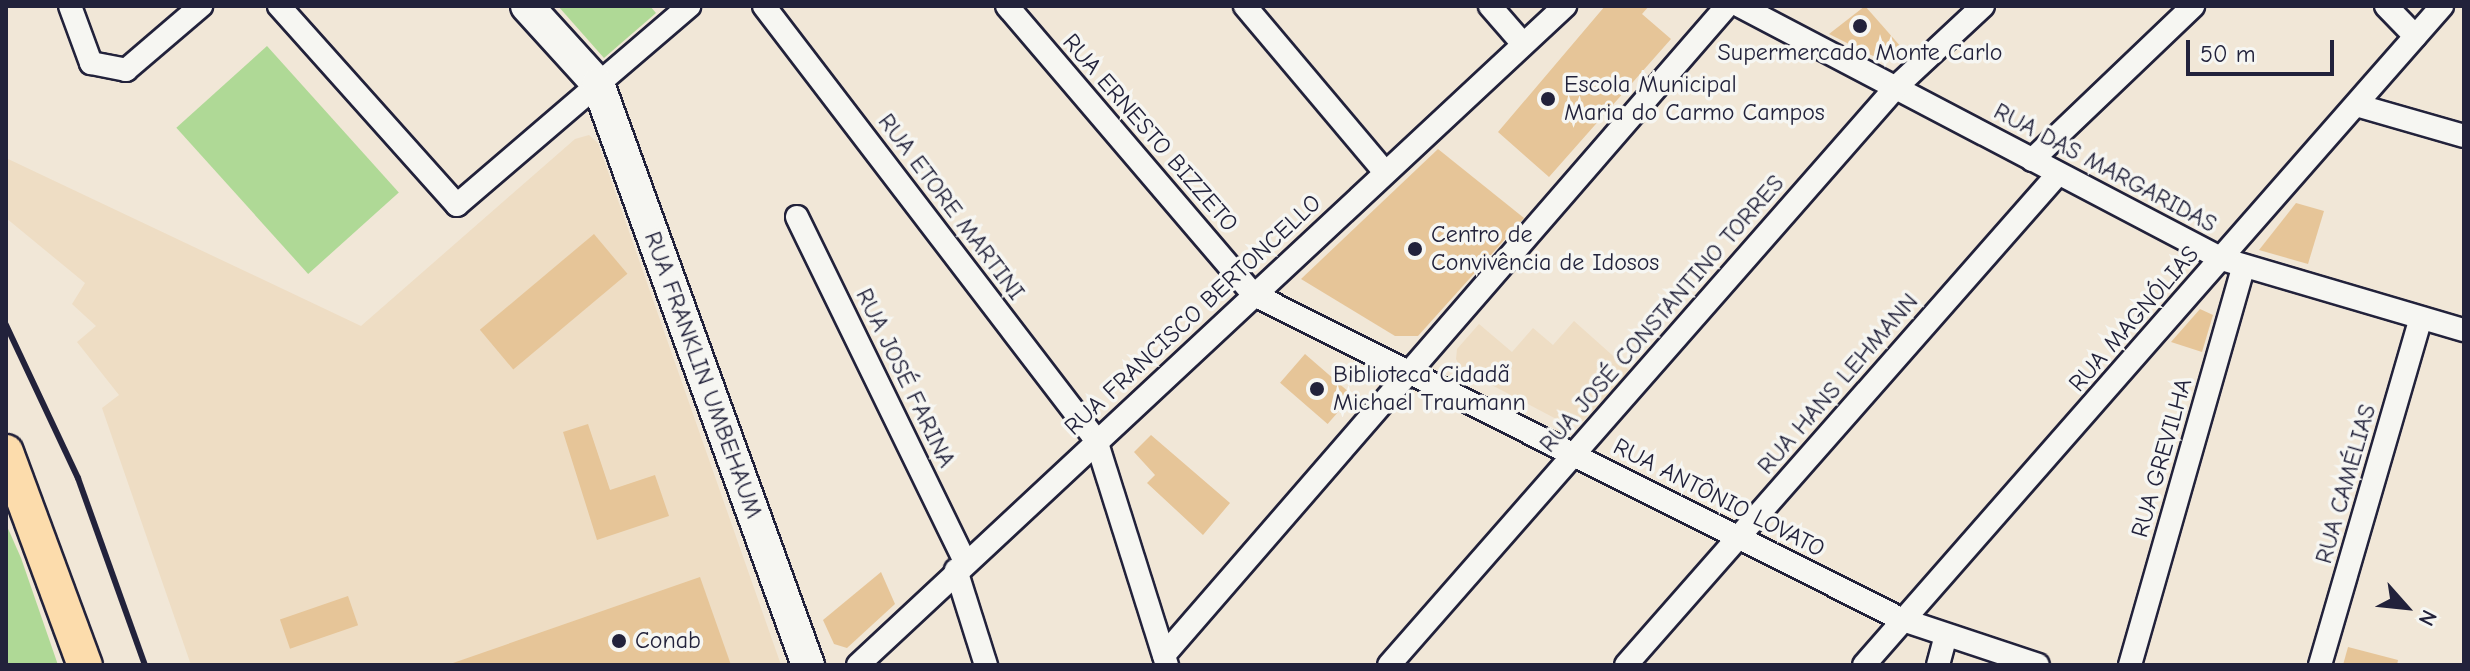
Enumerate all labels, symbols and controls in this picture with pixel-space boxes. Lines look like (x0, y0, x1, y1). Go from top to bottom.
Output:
marker: Supermercado Monte Carlo (1851, 17, 1869, 35)
scale bar (2190, 24, 2338, 74)
street label: RUA ERNESTO BIZZETO (1056, 28, 1244, 238)
place label: Supermercado Monte Carlo (1718, 39, 2002, 67)
text: 50 m (2200, 40, 2256, 68)
place label: Escola Municipal Maria do Carmo Campos (1564, 71, 1825, 127)
marker: Escola Municipal Maria do Carmo Campos (1539, 90, 1557, 108)
street label: RUA DAS MARGARIDAS (1989, 97, 2221, 239)
street label: RUA ETORE MARTINI (872, 108, 1030, 306)
street label: RUA JOSÉ CONSTANTINO TORRES (1534, 169, 1790, 459)
street label: RUA FRANCISCO BERTONCELLO (1059, 189, 1327, 441)
place label: Centro de Convivência de Idosos (1431, 221, 1659, 277)
street label: RUA FRANKLIN UMBEHAUM (638, 228, 768, 522)
marker: Centro de Convivência de Idosos (1406, 240, 1424, 258)
street label: RUA MAGNÓLIAS (2063, 240, 2205, 398)
street label: RUA JOSÉ FARINA (849, 284, 961, 472)
street label: RUA HANS LEHMANN (1752, 288, 1924, 480)
place label: Biblioteca Cidadã Michael Traumann (1333, 361, 1526, 417)
street label: RUA GREVILHA (2126, 375, 2198, 541)
marker: Biblioteca Cidadã Michael Traumann (1308, 380, 1326, 398)
street label: RUA CAMÉLIAS (2310, 401, 2382, 567)
street label: RUA ANTÔNIO LOVATO (1609, 432, 1829, 564)
north arrow (2366, 567, 2446, 647)
text: N (2413, 606, 2442, 630)
place label: Conab (635, 627, 701, 655)
marker: Conab (610, 632, 628, 650)

